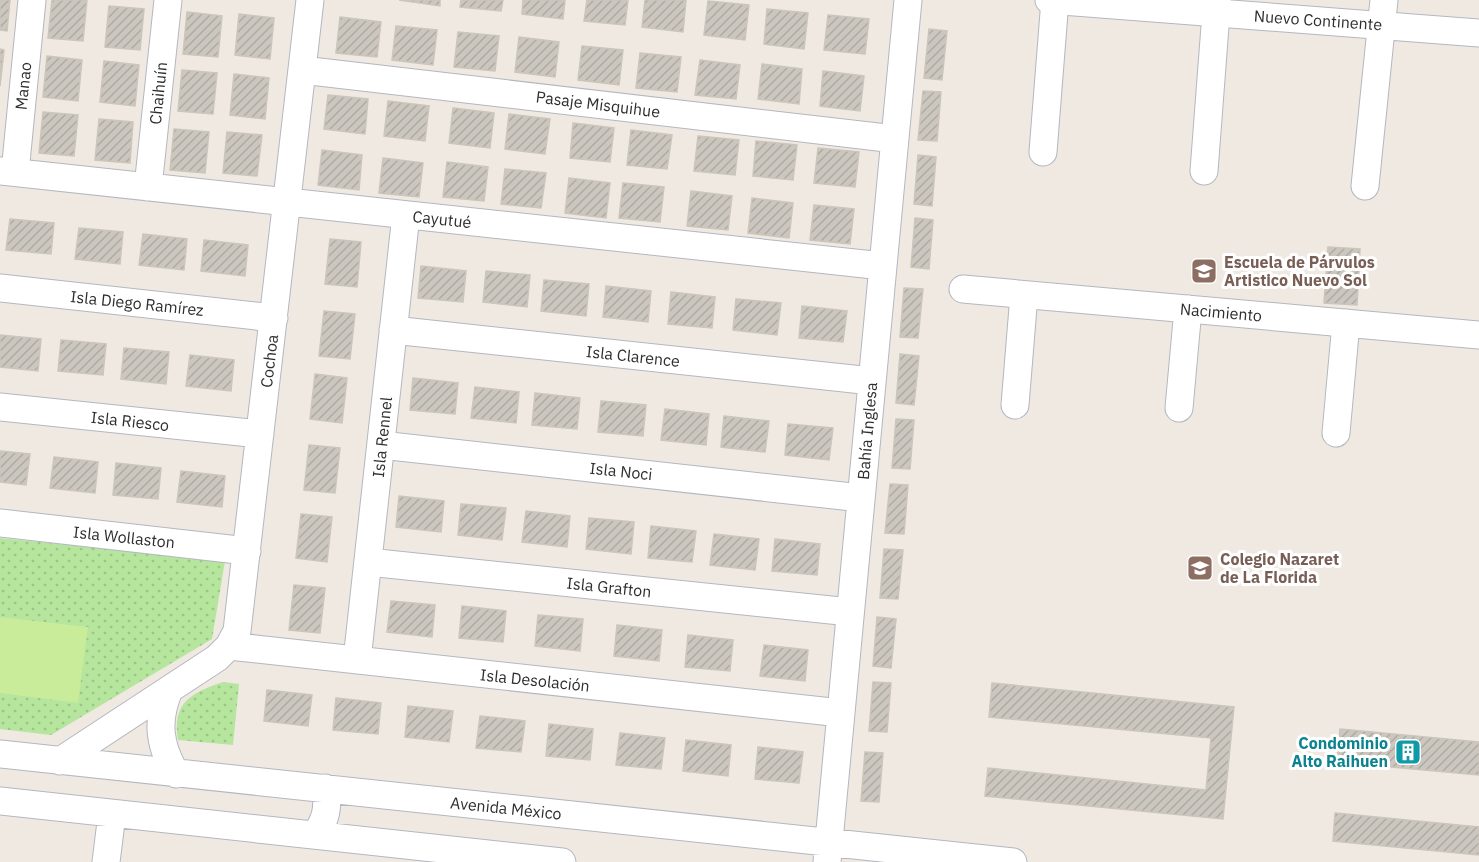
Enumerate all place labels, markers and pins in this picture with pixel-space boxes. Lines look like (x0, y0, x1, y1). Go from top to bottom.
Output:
place label: Escuela de Párvulos Artistico Nuevo Sol (1224, 252, 1375, 290)
school or university icon: Escuela de Párvulos Artistico Nuevo Sol (1189, 256, 1219, 286)
place label: Colegio Nazaret de La Florida (1220, 549, 1339, 587)
school or university icon: Colegio Nazaret de La Florida (1185, 553, 1215, 583)
place label: Condominio Alto Raihuen (1292, 733, 1388, 771)
building icon: Condominio Alto Raihuen (1393, 737, 1423, 767)

